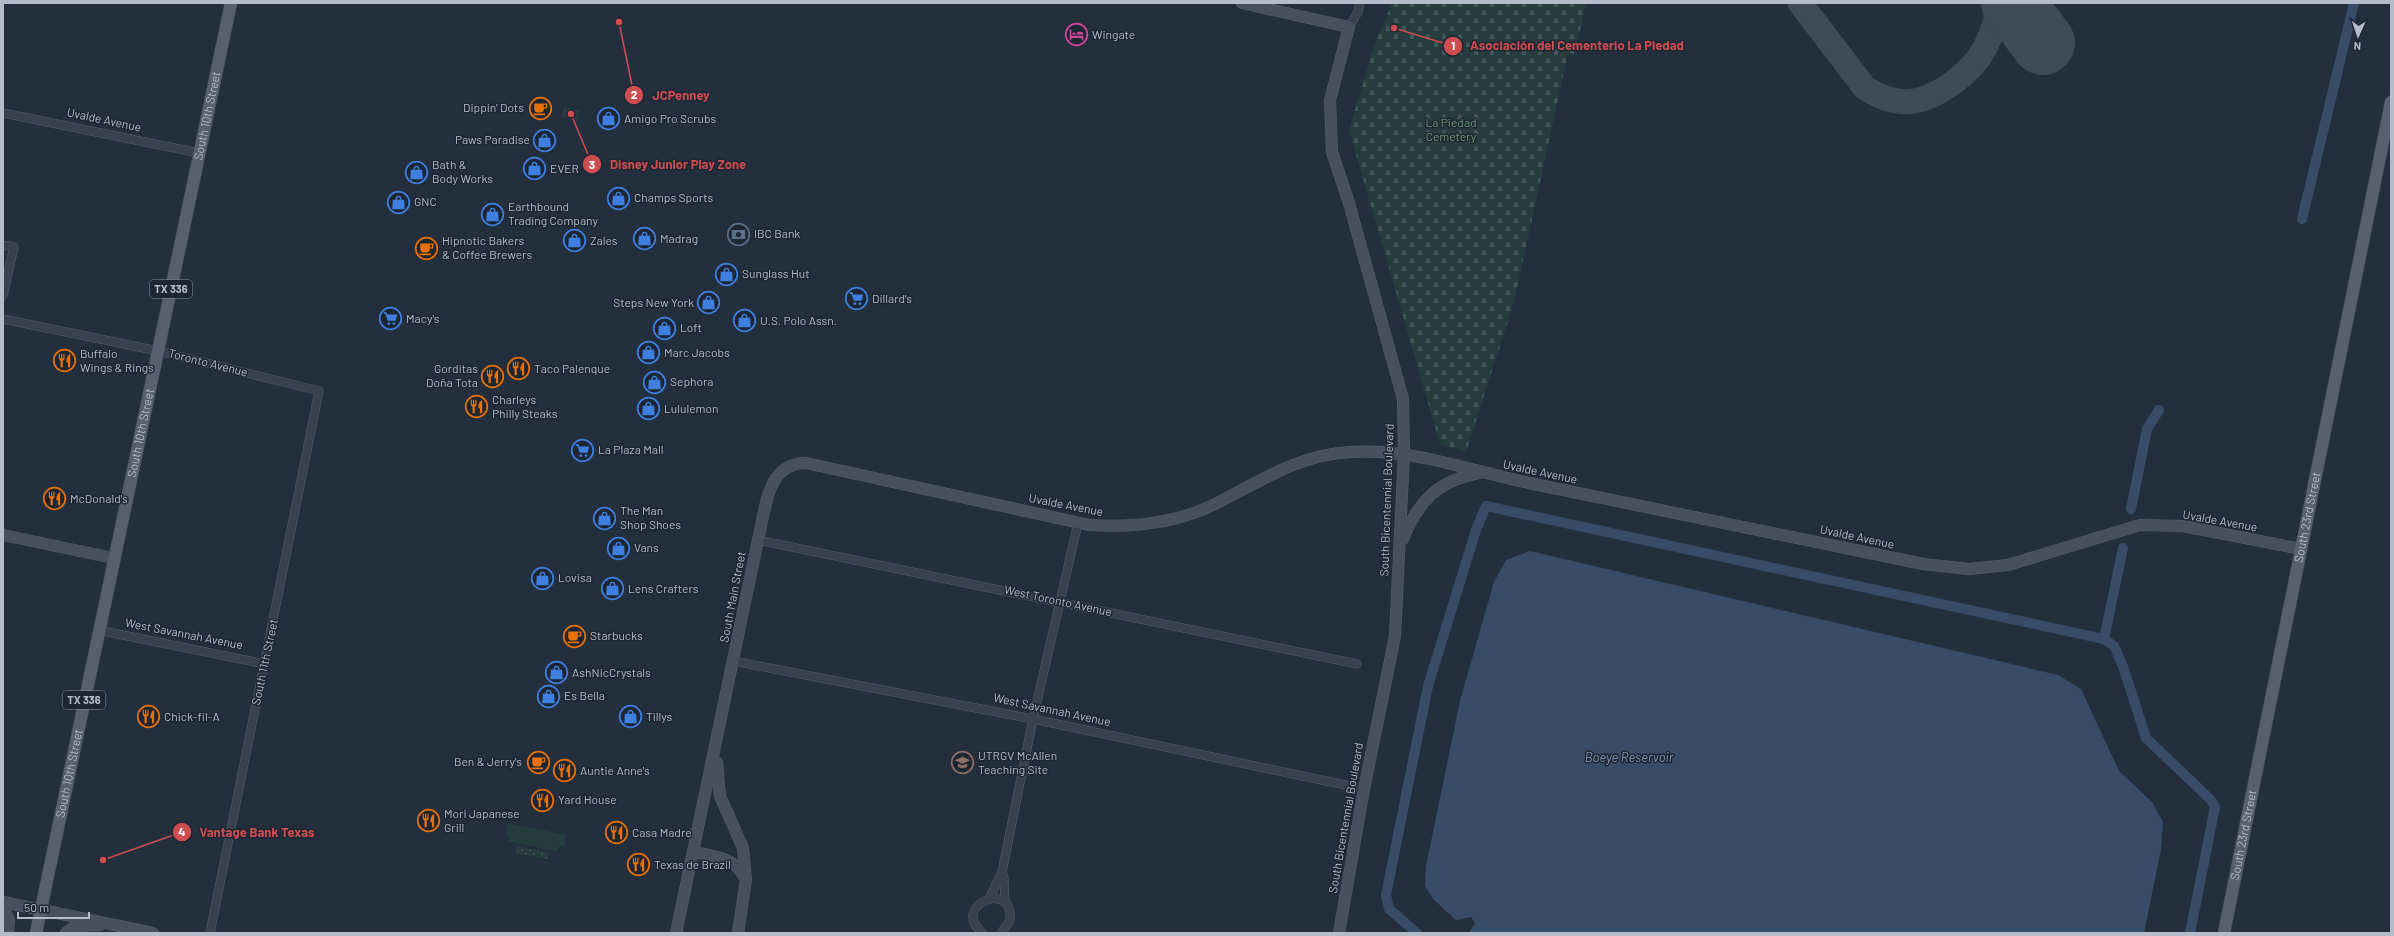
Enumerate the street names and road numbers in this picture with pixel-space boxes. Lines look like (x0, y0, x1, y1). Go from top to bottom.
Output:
street label: South 10th Street (190, 70, 222, 161)
street label: Uvalde Avenue (66, 104, 143, 134)
road number: TX 336 (150, 280, 192, 298)
street label: Toronto Avenue (167, 345, 249, 379)
street label: South 10th Street (124, 387, 156, 478)
street label: South Bicentennial Boulevard (1376, 423, 1396, 577)
street label: Uvalde Avenue (1502, 456, 1579, 486)
street label: South 23rd Street (2291, 471, 2322, 564)
street label: Uvalde Avenue (1028, 490, 1105, 518)
street label: Uvalde Avenue (2182, 507, 2259, 533)
street label: Uvalde Avenue (1819, 521, 1896, 551)
street label: South Main Street (716, 550, 748, 644)
street label: West Toronto Avenue (1003, 582, 1113, 618)
street label: West Savannah Avenue (124, 615, 244, 651)
street label: South 11th Street (248, 617, 280, 706)
street label: West Savannah Avenue (992, 690, 1112, 728)
road number: TX 336 (63, 691, 105, 709)
street label: South 10th Street (52, 728, 85, 819)
street label: South Bicentennial Boulevard (1325, 741, 1365, 894)
street label: South 23rd Street (2227, 788, 2259, 881)

